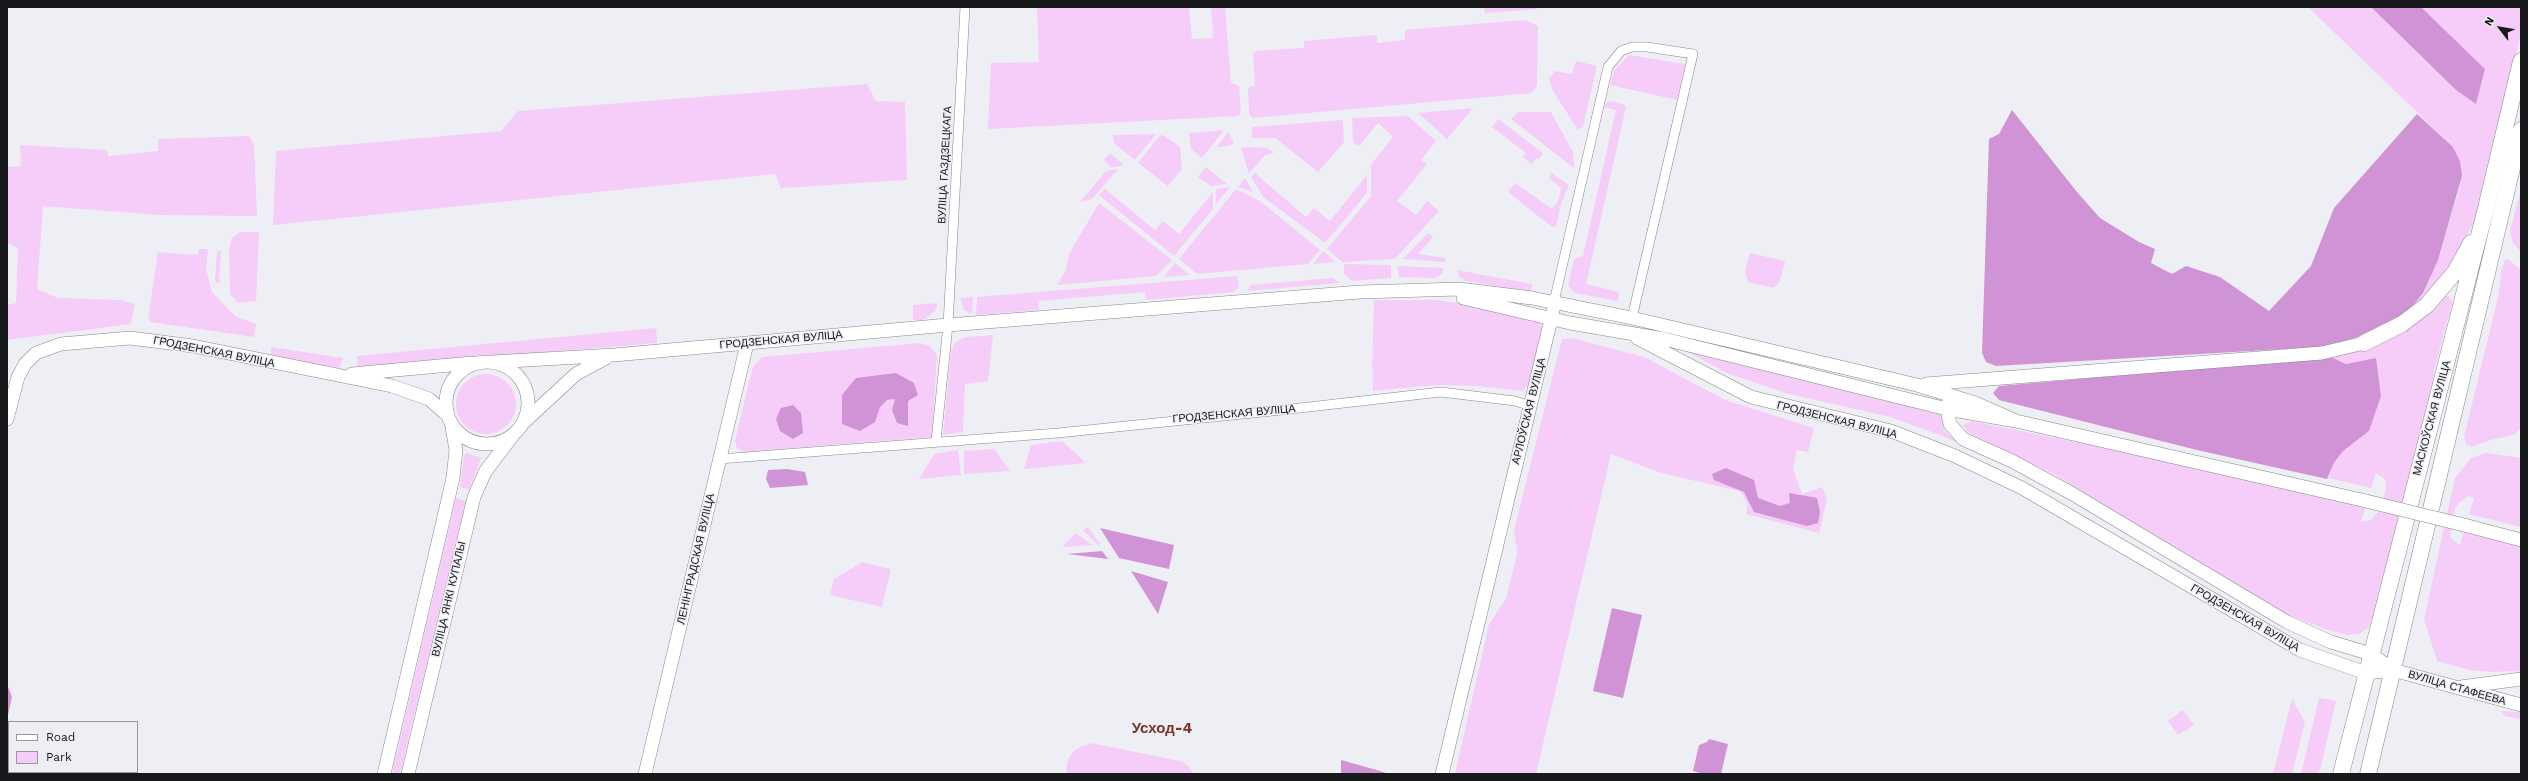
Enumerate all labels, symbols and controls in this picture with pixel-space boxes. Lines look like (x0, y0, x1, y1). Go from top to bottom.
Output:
north arrow (2480, 8, 2520, 48)
text: N (2482, 15, 2497, 28)
street label: ВУЛІЦА ГАЗДЗЕЦКАГА (935, 106, 955, 224)
street label: ГРОДЗЕНСКАЯ ВУЛІЦА (719, 328, 843, 352)
street label: ГРОДЗЕНСКАЯ ВУЛІЦА (152, 334, 276, 370)
street label: АРЛОЎСКАЯ ВУЛІЦА (1509, 356, 1549, 466)
street label: МАСКОЎСКАЯ ВУЛІЦА (2410, 359, 2454, 477)
street label: ГРОДЗЕНСКАЯ ВУЛІЦА (1776, 399, 1898, 441)
street label: ГРОДЗЕНСКАЯ ВУЛІЦА (1172, 402, 1296, 426)
street label: ЛЕНІНГРАДСКАЯ ВУЛІЦА (675, 492, 717, 626)
street label: ВУЛІЦА ЯНКІ КУПАЛЫ (429, 540, 469, 658)
street label: ГРОДЗЕНСКАЯ ВУЛІЦА (2188, 581, 2302, 655)
street label: ВУЛІЦА СТАФЕЕВА (2406, 668, 2508, 708)
district label: Усход-4 (1132, 720, 1192, 738)
legend (8, 721, 138, 773)
text: Road (46, 730, 75, 744)
text: Park (46, 750, 72, 764)

